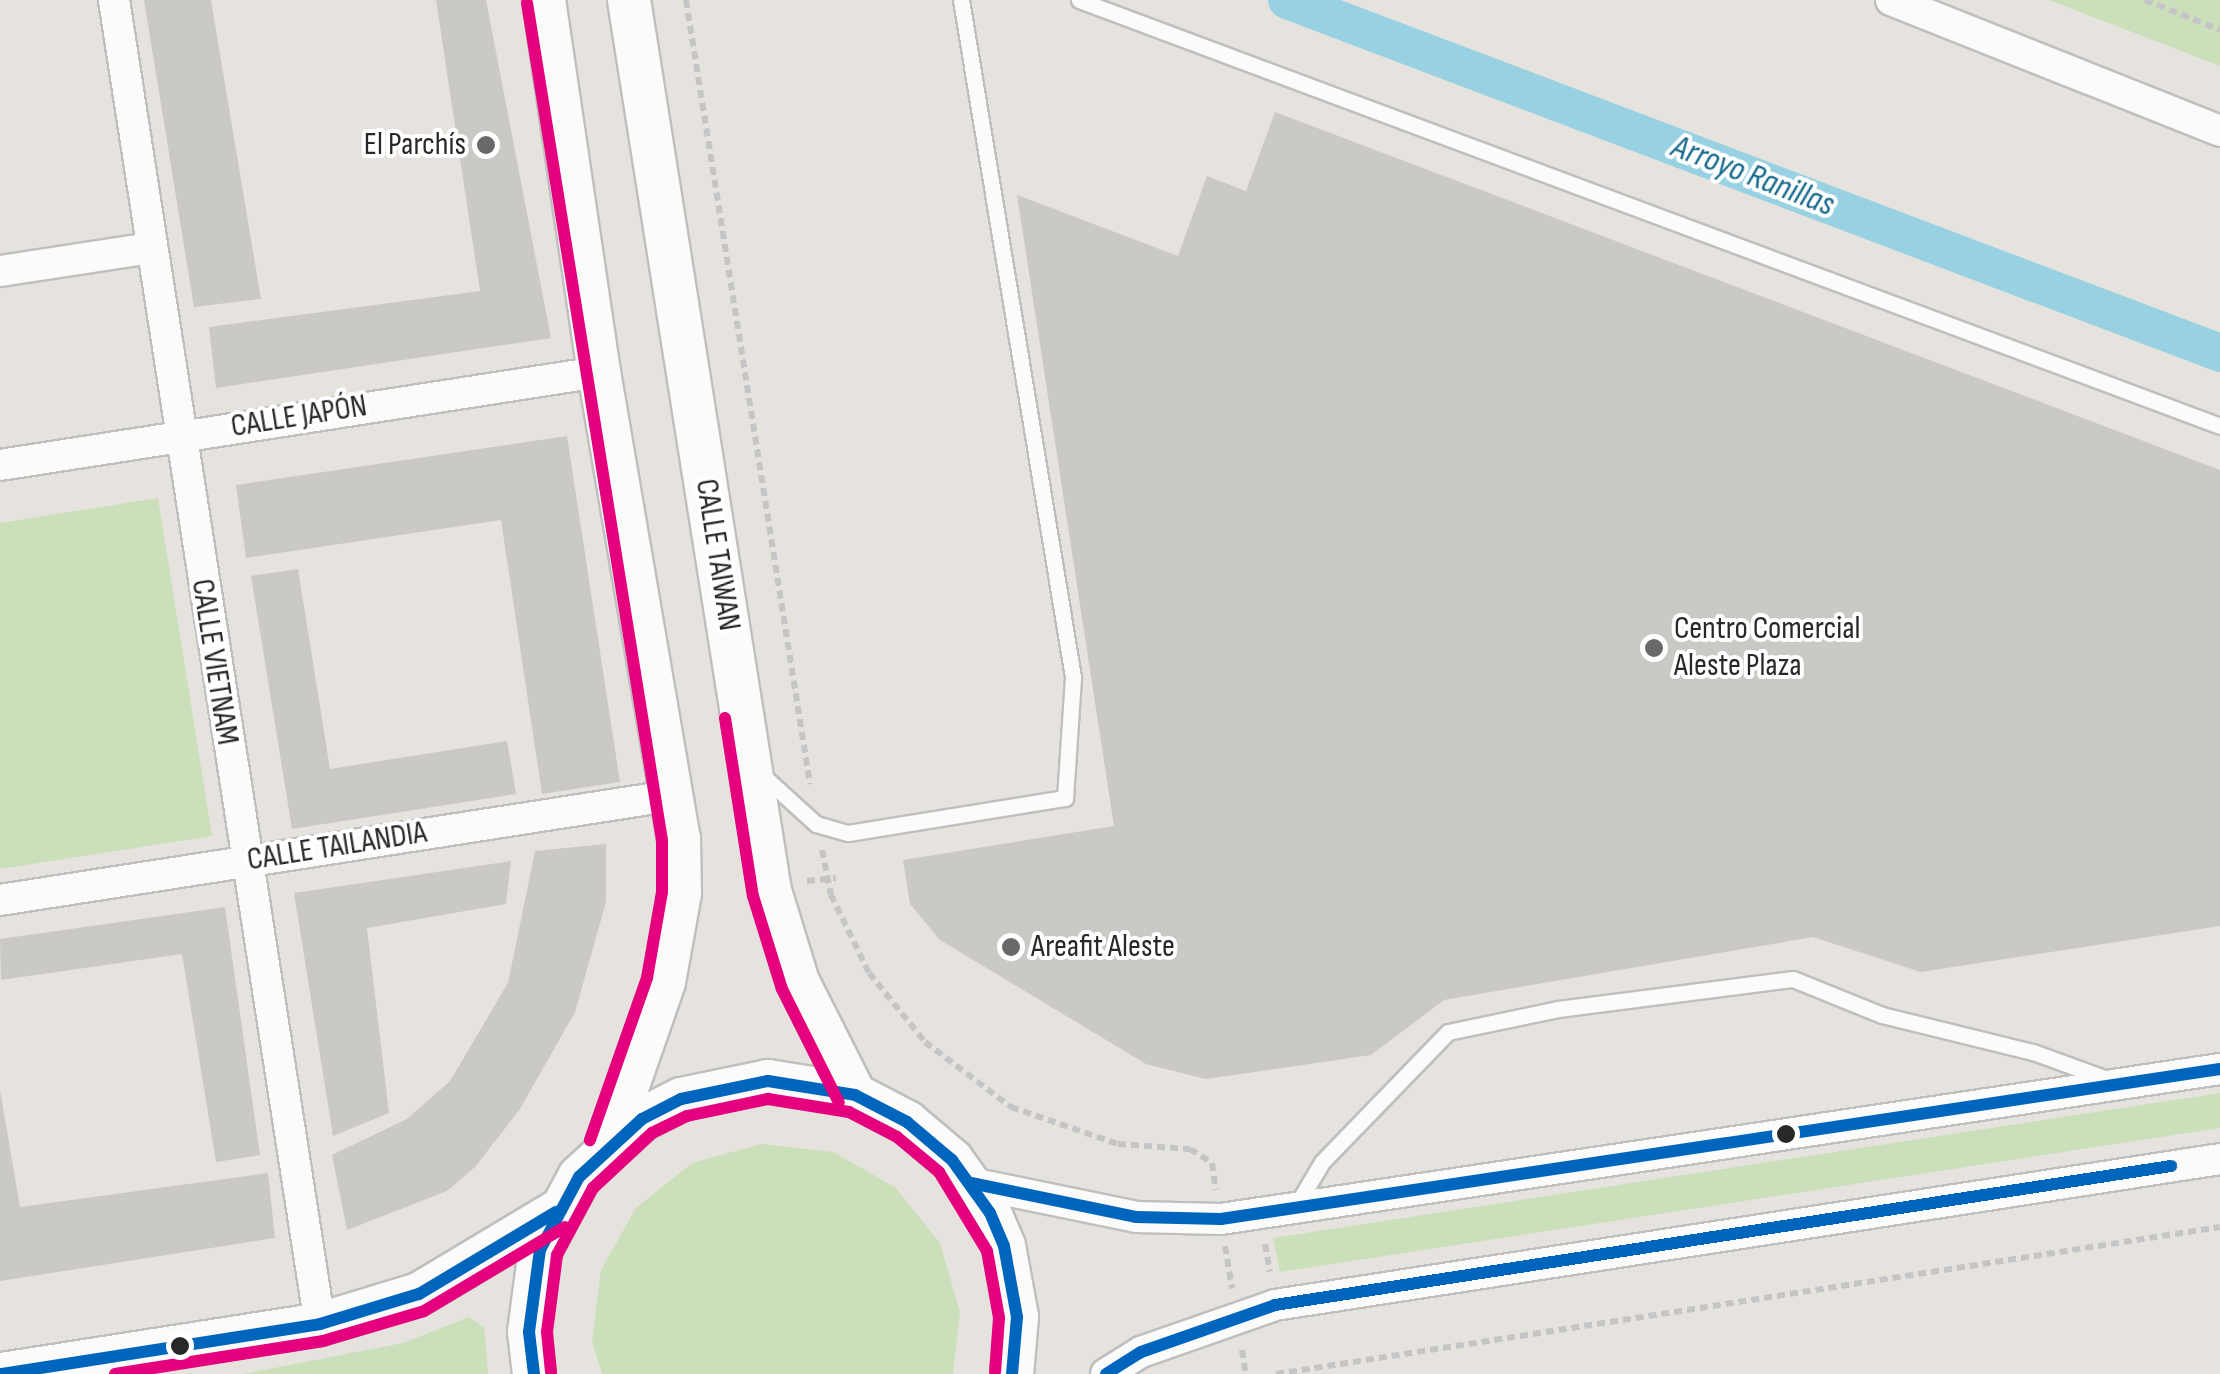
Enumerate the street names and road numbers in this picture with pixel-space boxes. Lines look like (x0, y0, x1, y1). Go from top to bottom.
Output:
street label: CALLE JAPÓN (228, 387, 370, 447)
street label: CALLE TAIWAN (686, 476, 748, 634)
street label: CALLE VIETNAM (182, 576, 246, 748)
street label: CALLE TAILANDIA (245, 814, 429, 880)

